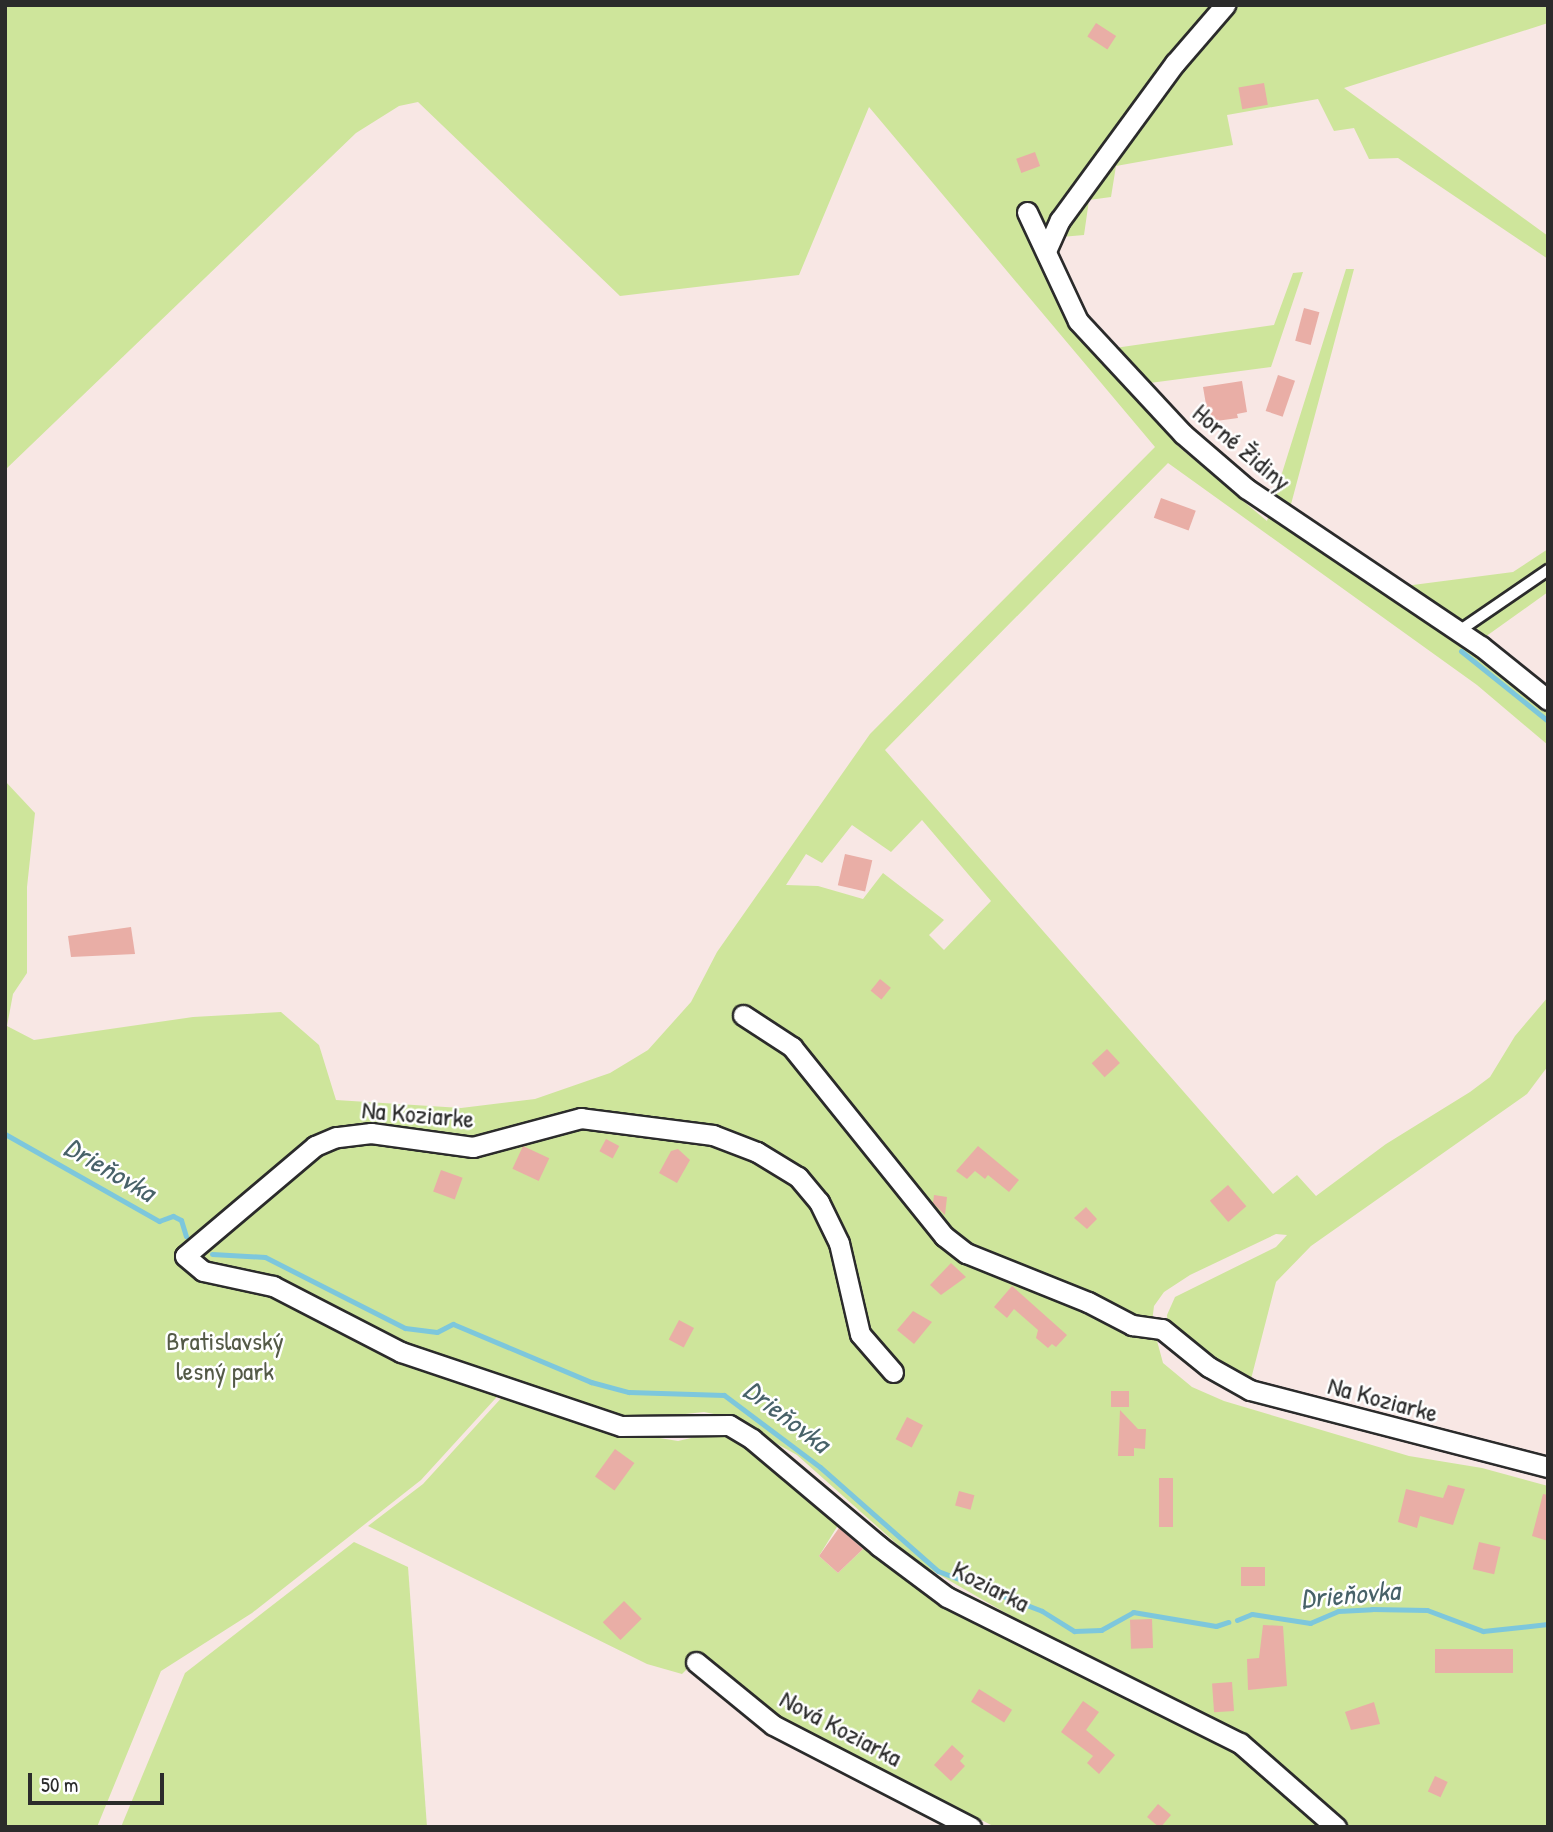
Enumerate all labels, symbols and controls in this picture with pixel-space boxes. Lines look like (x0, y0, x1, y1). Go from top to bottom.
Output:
street label: Horné Židiny (1187, 397, 1297, 497)
street label: Na Koziarke (361, 1094, 475, 1134)
water label: Drieňovka (59, 1130, 161, 1208)
park label: Bratislavský lesný park (166, 1325, 284, 1386)
street label: Na Koziarke (1325, 1369, 1441, 1429)
water label: Drieňovka (737, 1373, 837, 1459)
street label: Koziarka (947, 1553, 1035, 1619)
water label: Drieňovka (1299, 1573, 1401, 1615)
street label: Nová Koziarka (775, 1683, 907, 1773)
scale bar (32, 1758, 168, 1802)
text: 50 m (41, 1770, 78, 1799)

